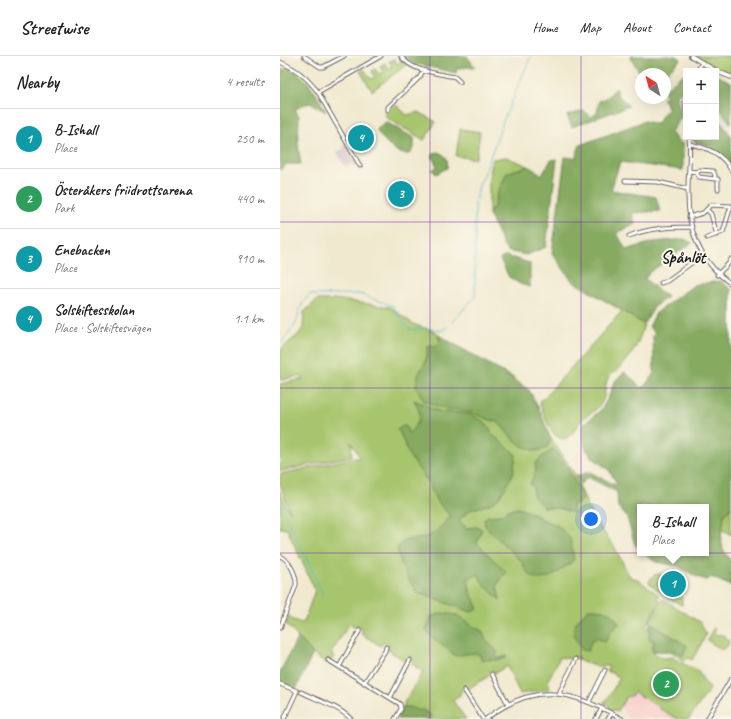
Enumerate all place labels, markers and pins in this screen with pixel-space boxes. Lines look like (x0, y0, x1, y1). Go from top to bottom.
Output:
pin: 4 (348, 123, 374, 153)
pin: 3 (388, 179, 414, 209)
pin: 1 (660, 569, 686, 599)
pin: 2 (653, 669, 679, 699)

